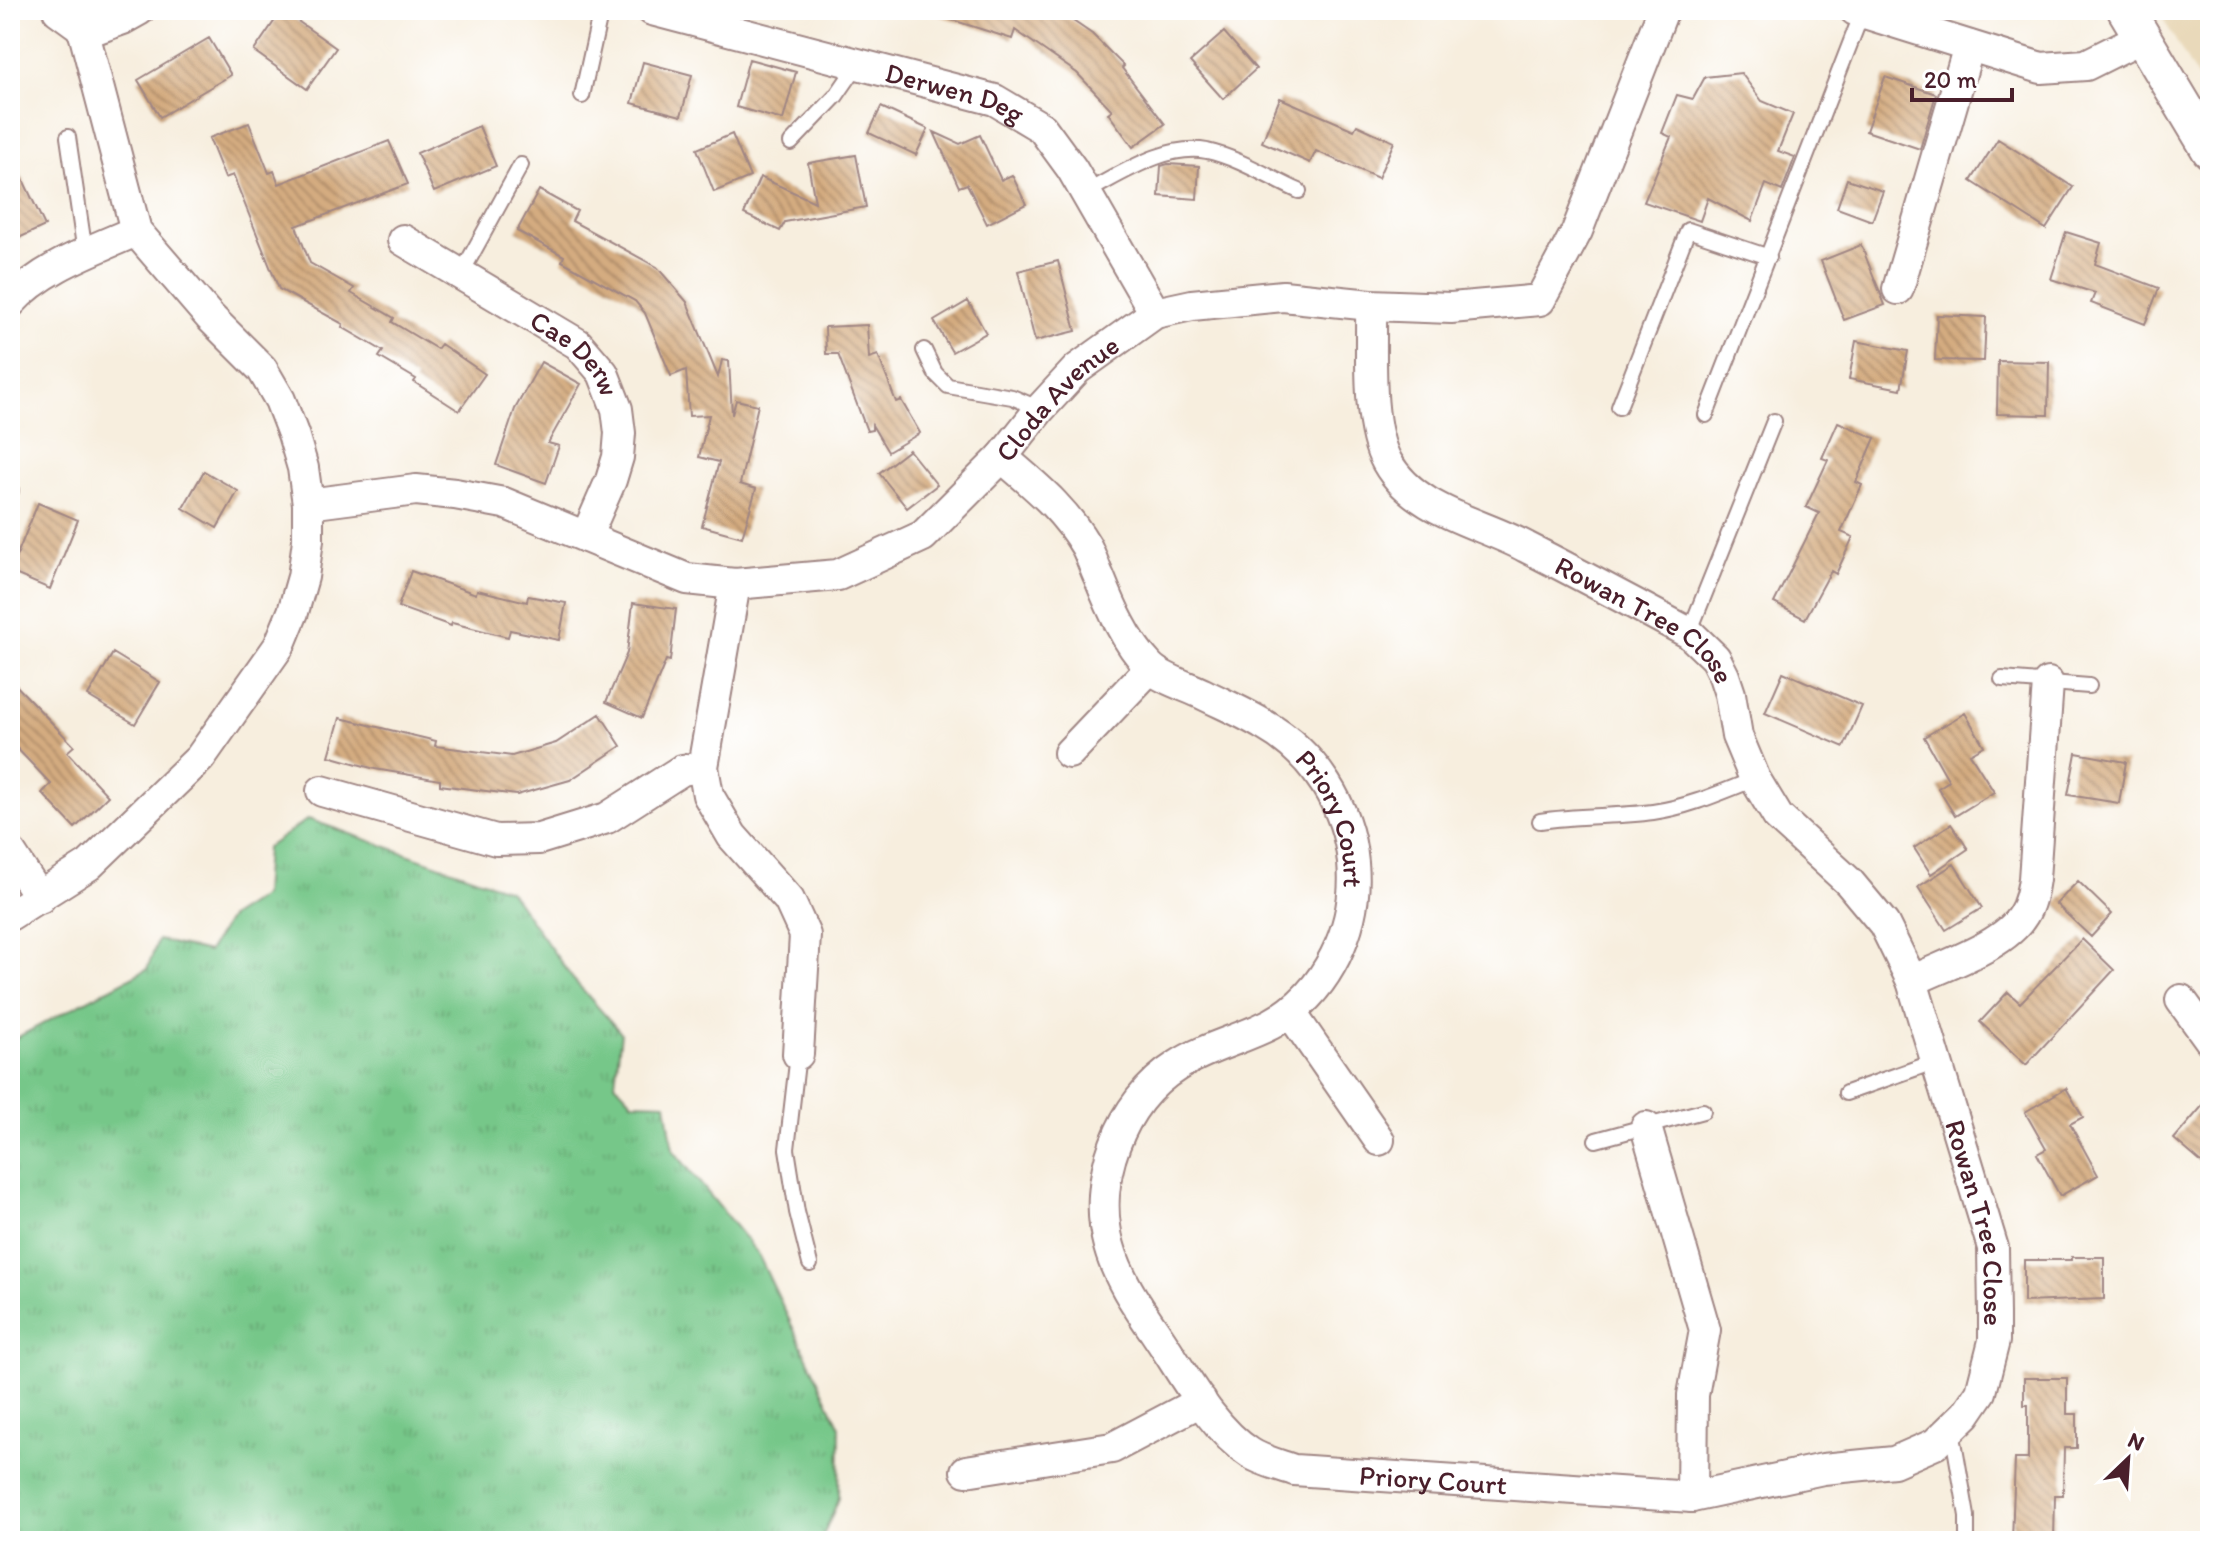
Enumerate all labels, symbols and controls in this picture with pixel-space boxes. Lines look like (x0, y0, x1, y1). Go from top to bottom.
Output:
scale bar (1912, 52, 2012, 102)
street label: Derwen Deg (882, 55, 1031, 131)
text: 20 m (1924, 65, 1977, 94)
street label: Cae Derw (524, 303, 627, 401)
street label: Cloda Avenue (988, 327, 1126, 468)
street label: Rowan Tree Close (1550, 548, 1742, 689)
street label: Priory Court (1289, 742, 1371, 888)
street label: Rowan Tree Close (1938, 1115, 2011, 1326)
north arrow (2088, 1419, 2168, 1499)
text: N (2124, 1426, 2149, 1457)
street label: Priory Court (1358, 1457, 1508, 1501)

